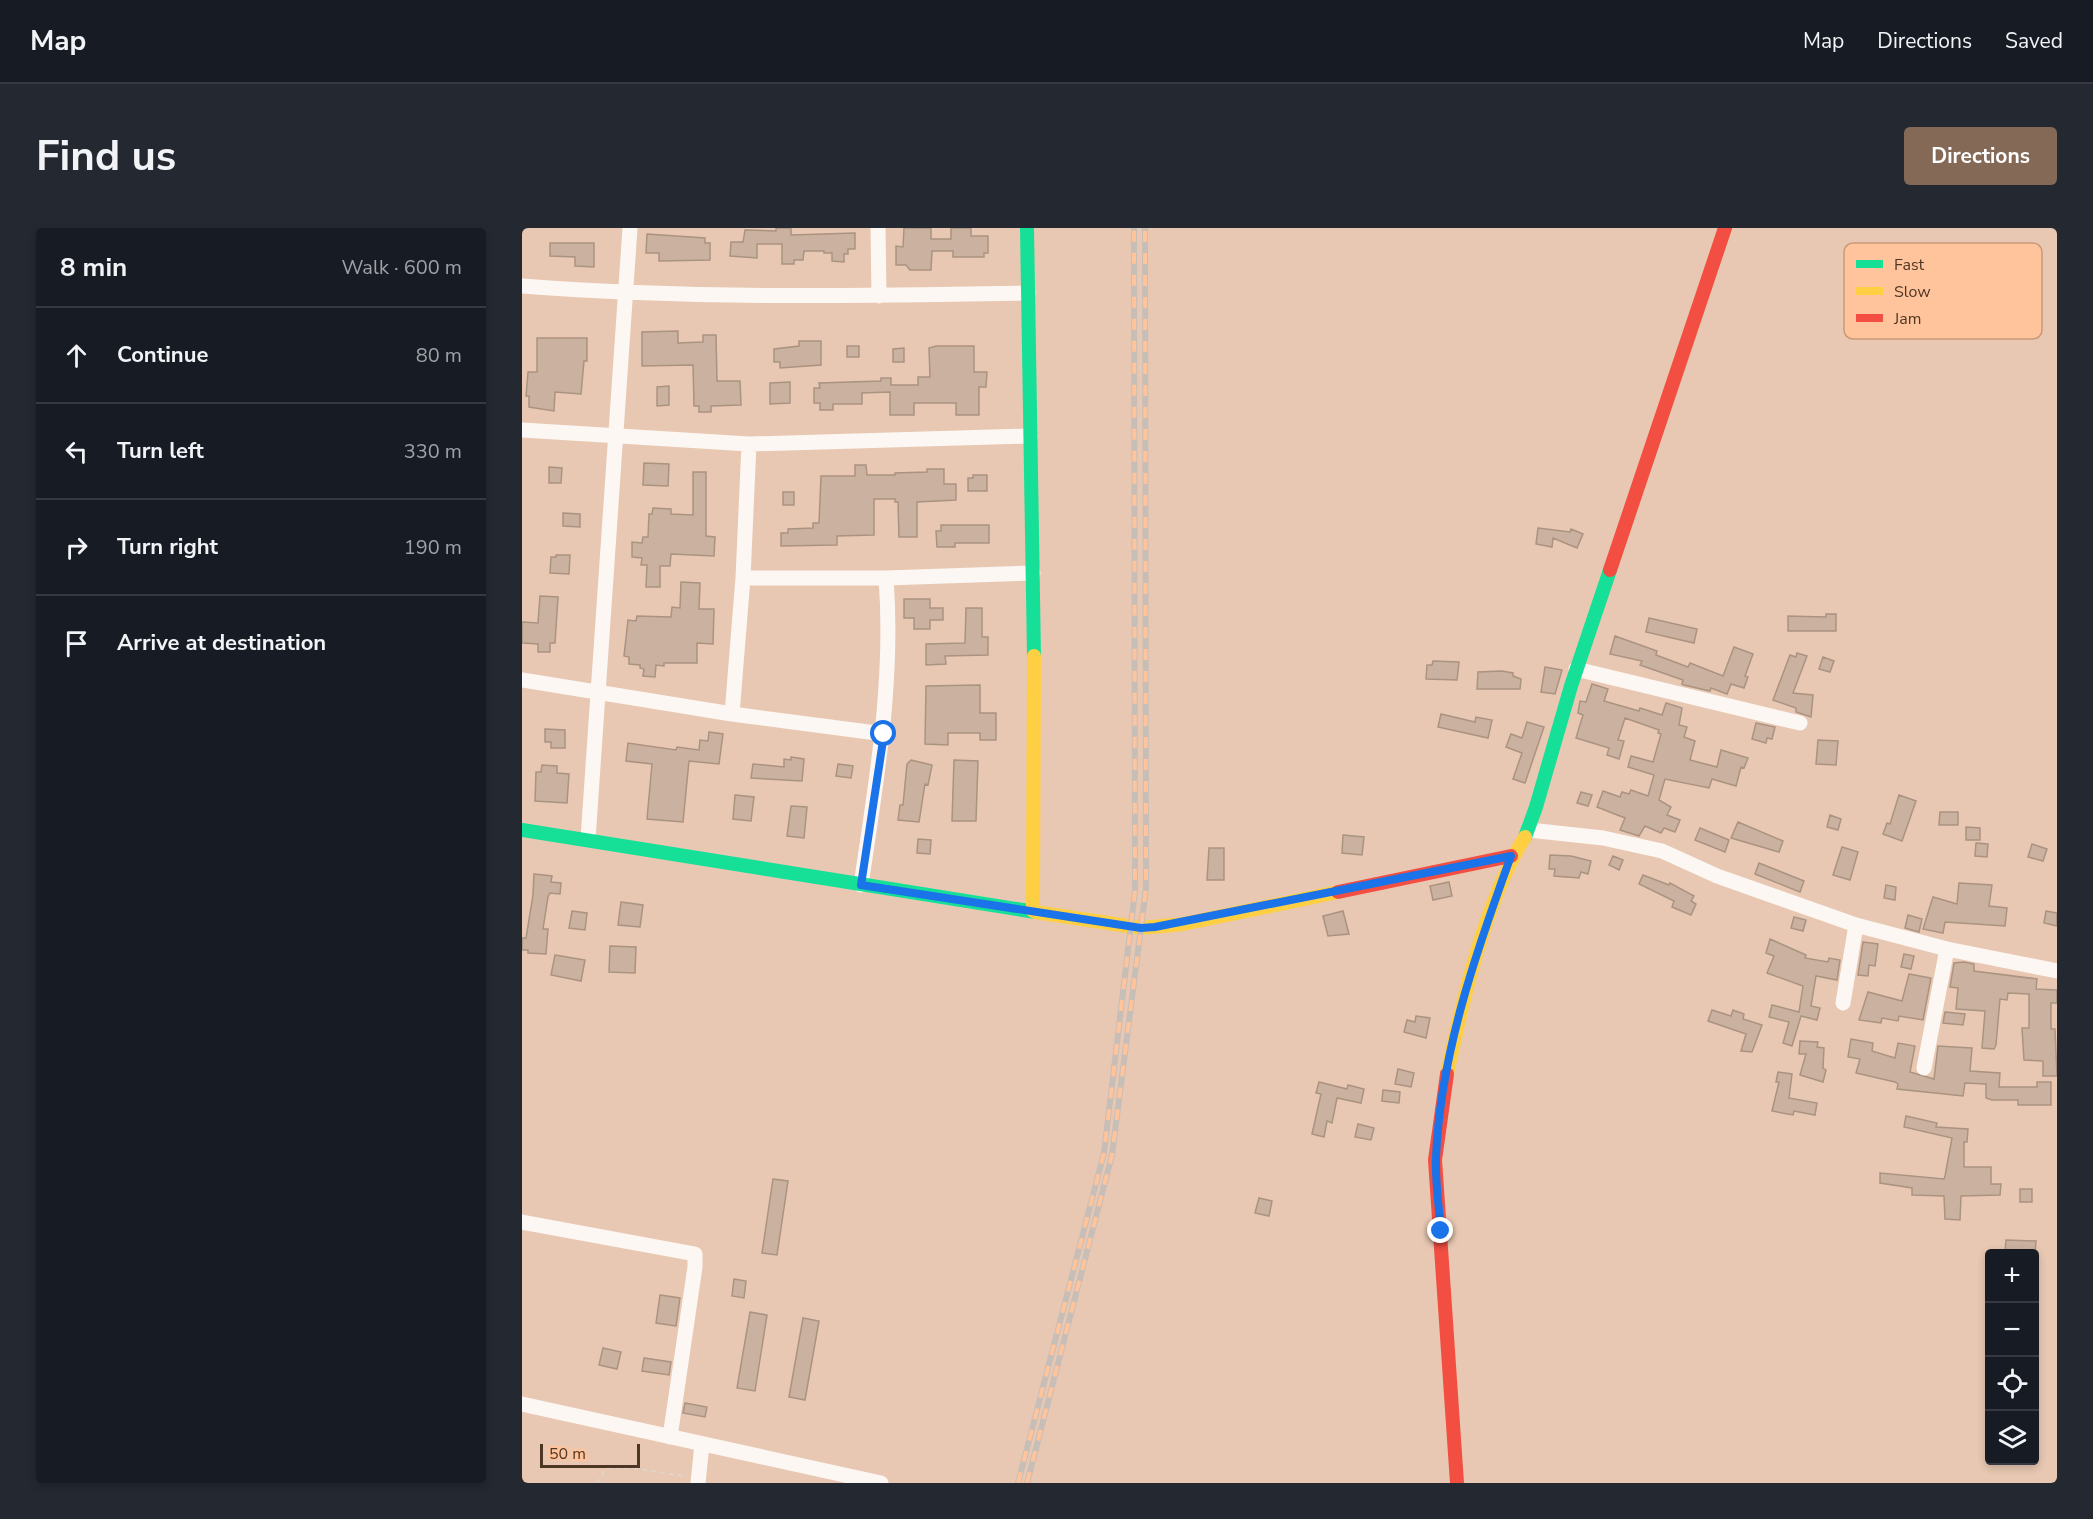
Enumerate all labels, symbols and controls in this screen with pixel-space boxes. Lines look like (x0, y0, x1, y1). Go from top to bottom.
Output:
text: Map (30, 22, 86, 60)
text: Map (1803, 27, 1844, 55)
text: Directions (1877, 27, 1972, 55)
text: Saved (2005, 27, 2063, 55)
button: Directions (1904, 127, 2057, 185)
text: Find us (36, 128, 176, 185)
legend (1844, 243, 2042, 339)
text: 8 min (60, 250, 127, 285)
text: Walk · 600 m (342, 254, 462, 281)
text: Fast (1894, 254, 1925, 276)
text: Slow (1894, 281, 1931, 303)
text: Jam (1893, 308, 1921, 330)
icon: ahead (60, 339, 93, 372)
text: Continue (117, 340, 208, 370)
text: 80 m (416, 342, 462, 369)
icon: left (60, 435, 93, 468)
text: Turn left (117, 436, 204, 466)
text: 330 m (404, 438, 462, 465)
icon: right (60, 531, 93, 564)
text: Turn right (117, 532, 218, 562)
text: 190 m (404, 534, 462, 561)
icon: arrive (60, 627, 93, 660)
text: Arrive at destination (117, 628, 326, 658)
route start (870, 720, 896, 746)
route end (1427, 1217, 1453, 1243)
map controls (1985, 1249, 2039, 1465)
button: + (1985, 1249, 2039, 1303)
button: − (1985, 1303, 2039, 1357)
button: locate (1985, 1357, 2039, 1411)
button: layers (1985, 1411, 2039, 1465)
scale bar (540, 1441, 640, 1468)
text: 50 m (549, 1443, 586, 1465)

